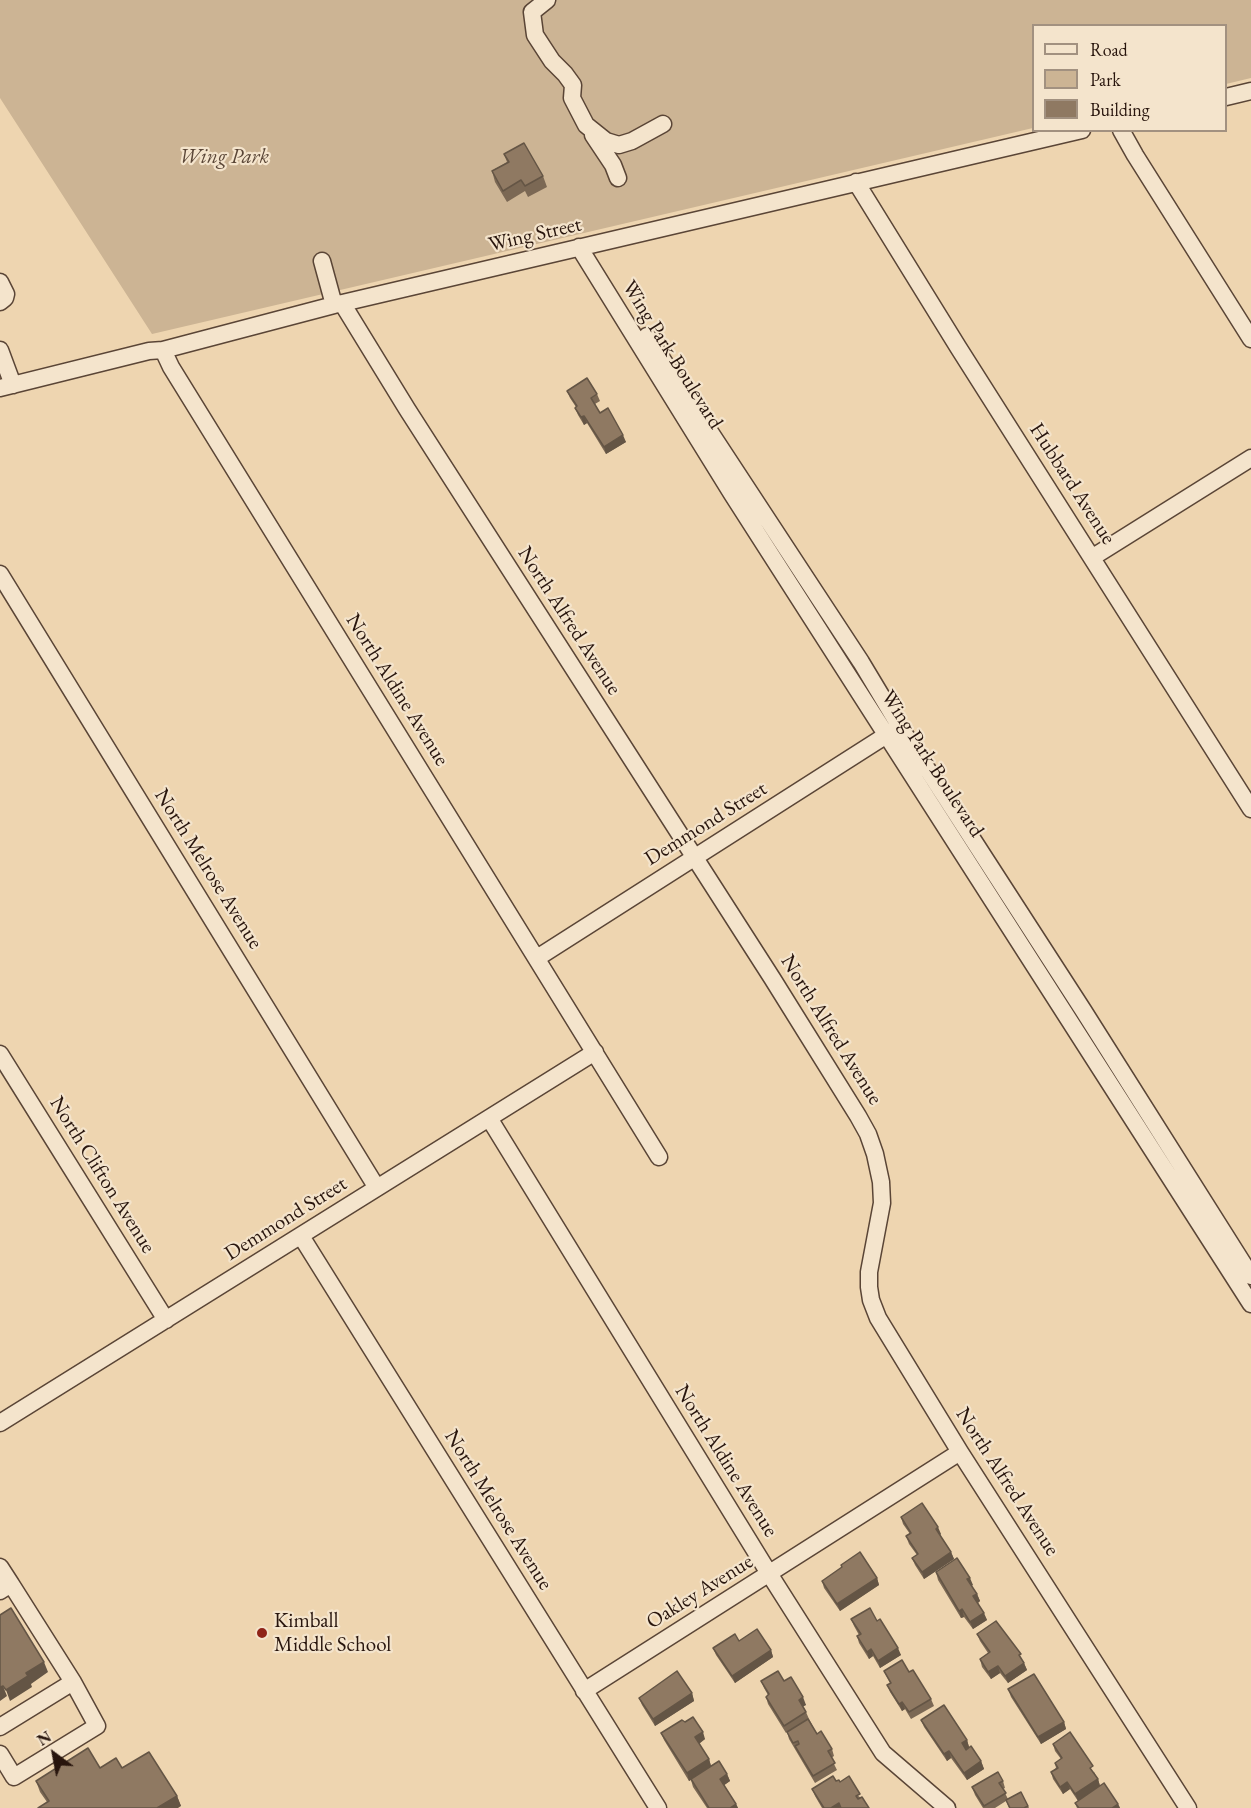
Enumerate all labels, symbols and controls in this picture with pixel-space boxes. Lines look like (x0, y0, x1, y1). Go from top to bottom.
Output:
legend (1032, 24, 1227, 132)
text: Road (1090, 38, 1128, 61)
text: Park (1090, 68, 1121, 91)
text: Building (1090, 98, 1150, 121)
park label: Wing Park (179, 144, 269, 170)
street label: Wing Street (486, 212, 584, 258)
street label: Wing Park Boulevard (616, 276, 728, 434)
street label: Hubbard Avenue (1023, 419, 1121, 549)
street label: North Alfred Avenue (512, 542, 626, 700)
street label: North Aldine Avenue (340, 609, 454, 771)
street label: Wing Park Boulevard (875, 686, 989, 842)
street label: Demmond Street (640, 776, 772, 872)
street label: North Melrose Avenue (149, 784, 267, 954)
street label: North Alfred Avenue (775, 950, 887, 1110)
street label: North Clifton Avenue (44, 1092, 160, 1258)
street label: Demmond Street (220, 1171, 352, 1267)
street label: North Aldine Avenue (669, 1380, 783, 1542)
street label: North Alfred Avenue (950, 1403, 1064, 1561)
street label: North Melrose Avenue (439, 1425, 557, 1595)
street label: Oakley Avenue (642, 1549, 758, 1635)
place label: Kimball Middle School (274, 1608, 391, 1658)
marker: Kimball Middle School (255, 1626, 269, 1640)
north arrow (24, 1724, 84, 1784)
text: N (33, 1726, 55, 1751)

